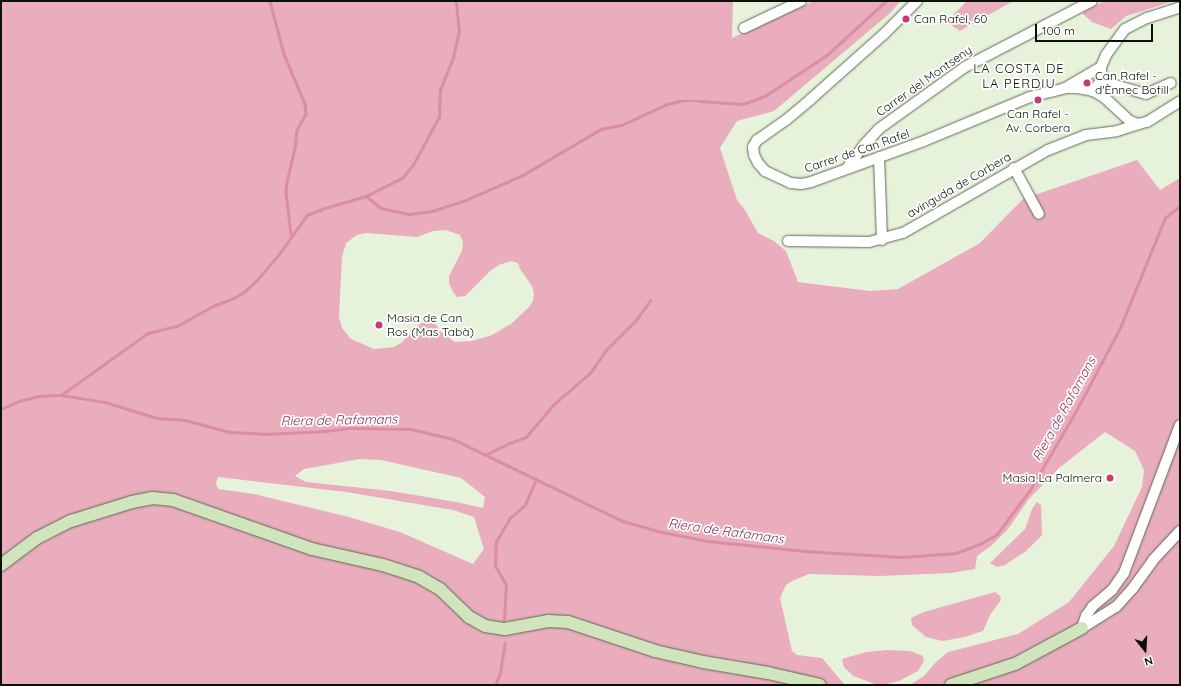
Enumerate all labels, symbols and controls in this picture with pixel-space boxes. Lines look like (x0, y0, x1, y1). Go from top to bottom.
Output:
place label: Can Rafel, 60 (914, 12, 987, 26)
marker: Can Rafel, 60 (901, 14, 911, 24)
scale bar (1037, 16, 1155, 42)
text: 100 m (1042, 23, 1075, 38)
street label: Carrer del Montseny (873, 43, 975, 119)
district label: LA COSTA DE LA PERDIU (973, 61, 1065, 92)
place label: Can Rafel - d'Ènnec Bofill (1095, 69, 1169, 97)
marker: Can Rafel - d'Ènnec Bofill (1082, 78, 1092, 88)
marker: Can Rafel - Av. Corbera (1033, 95, 1043, 105)
place label: Can Rafel - Av. Corbera (1006, 107, 1070, 135)
street label: Carrer de Can Rafel (803, 126, 911, 176)
street label: avinguda de Corbera (904, 149, 1014, 221)
place label: Masia de Can Ros (Mas Tabà) (387, 311, 474, 339)
marker: Masia de Can Ros (Mas Tabà) (374, 320, 384, 330)
water label: Riera de Rafamans (1029, 354, 1099, 464)
water label: Riera de Rafamans (281, 411, 397, 429)
place label: Masia La Palmera (1003, 471, 1102, 485)
marker: Masia La Palmera (1105, 473, 1115, 483)
water label: Riera de Rafamans (667, 515, 785, 547)
north arrow (1125, 630, 1165, 670)
text: N (1143, 654, 1155, 669)

